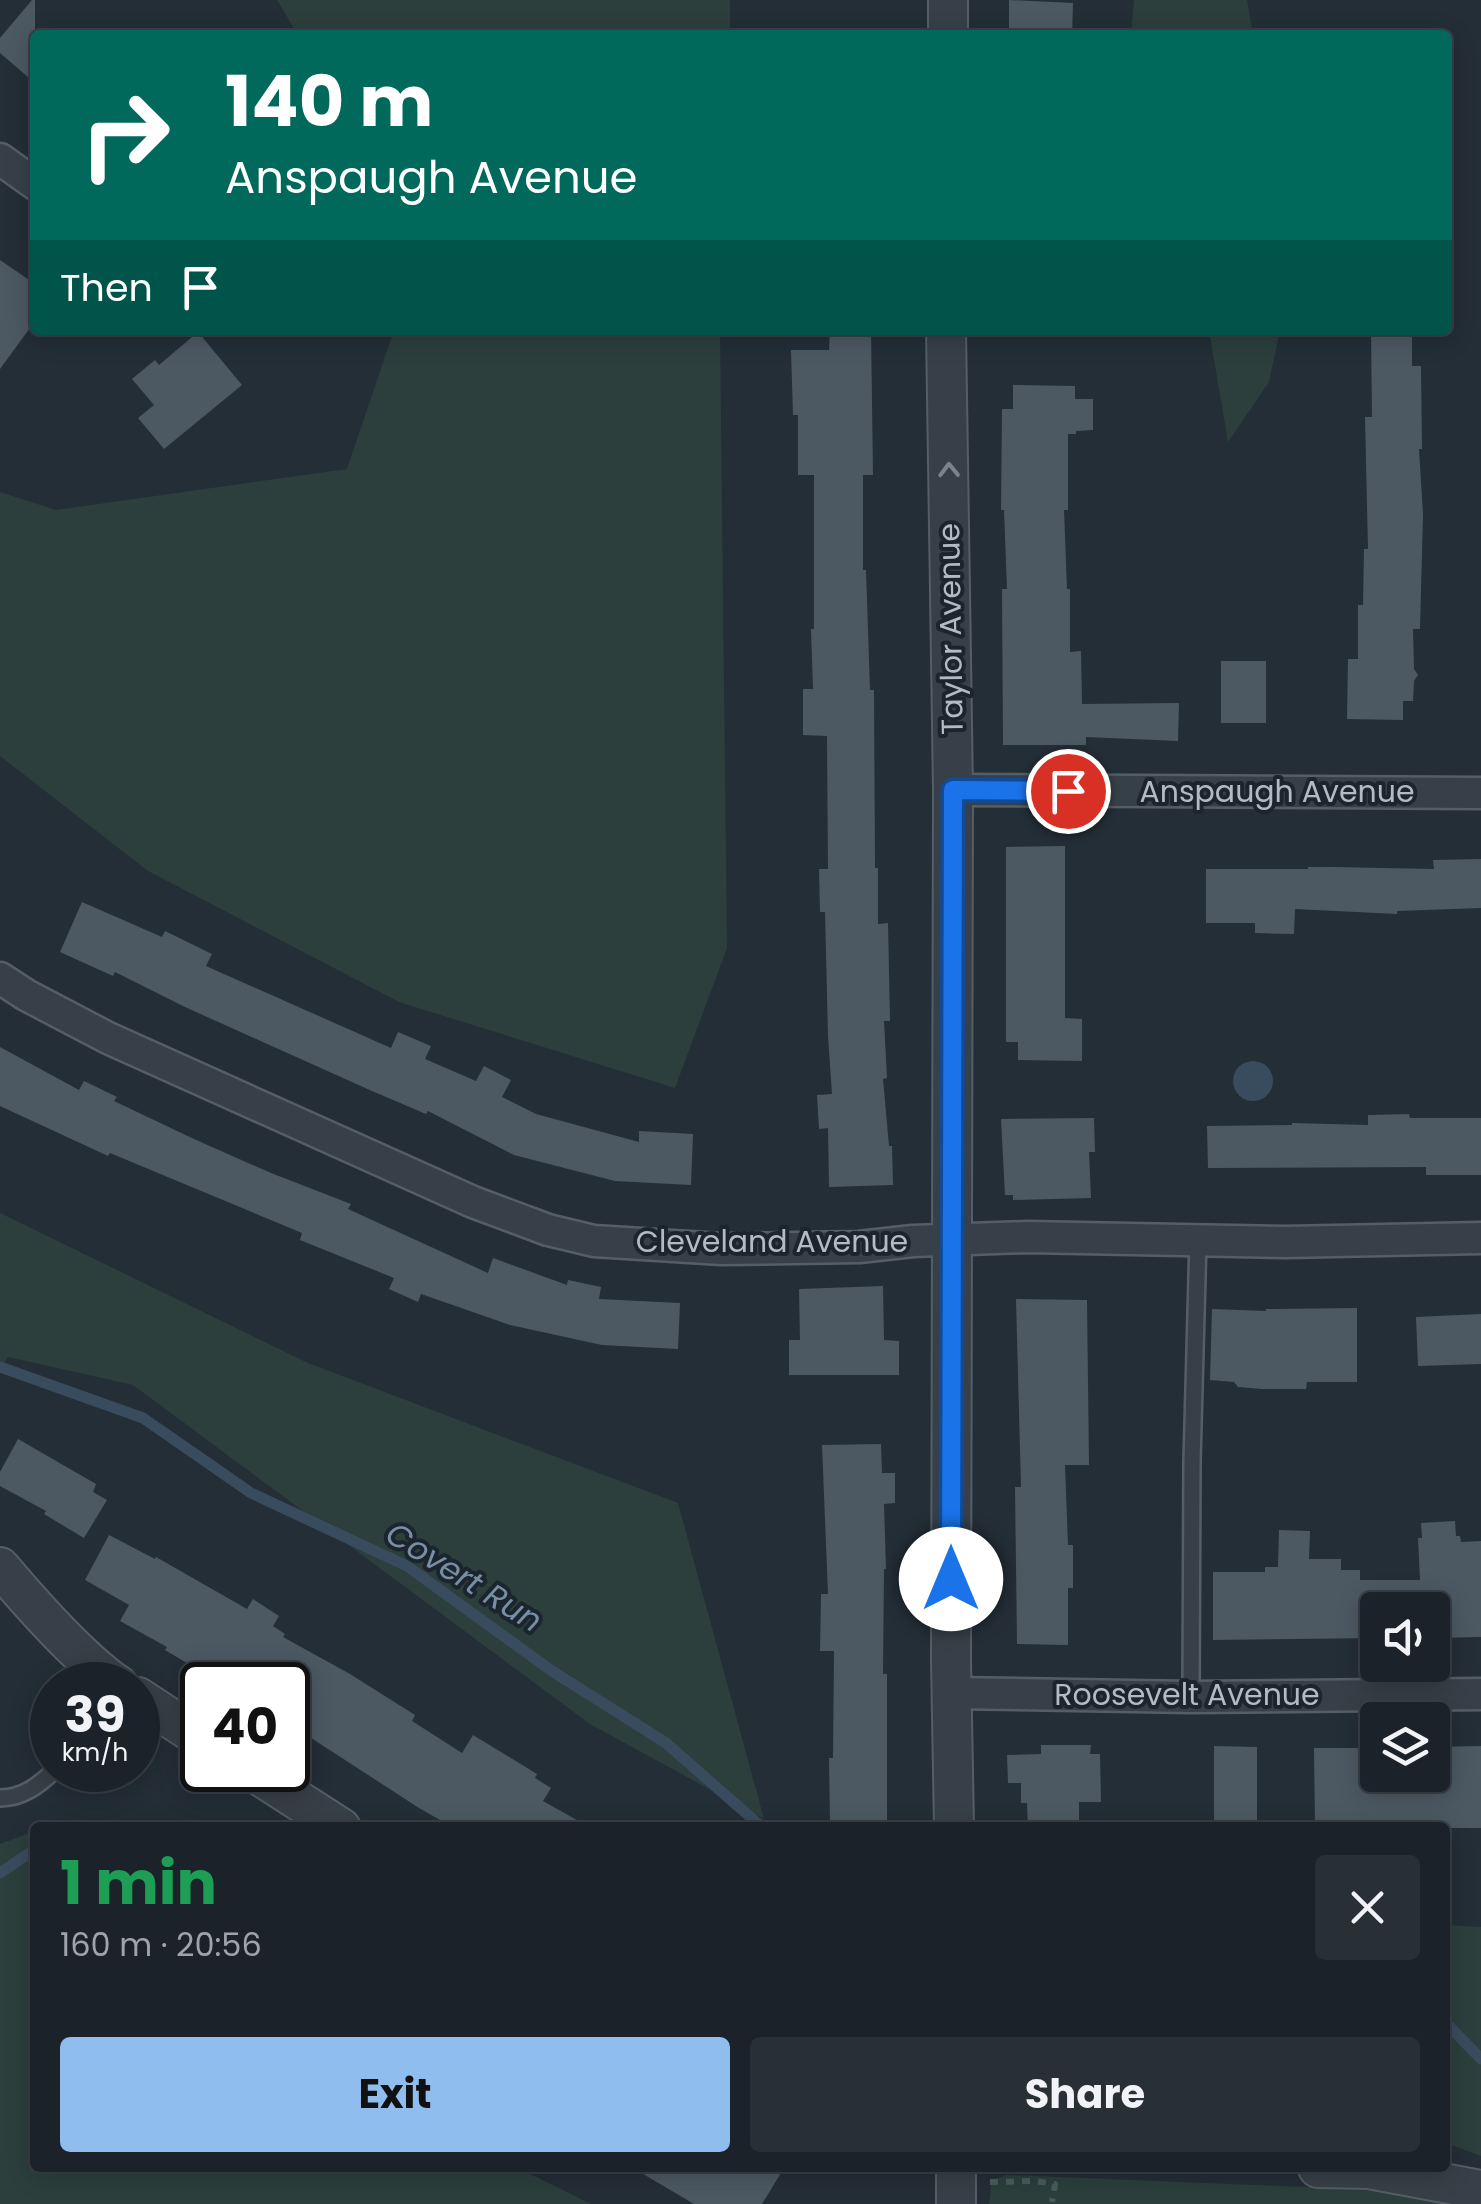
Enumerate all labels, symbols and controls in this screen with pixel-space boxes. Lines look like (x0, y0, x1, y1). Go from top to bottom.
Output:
text: 140 m (225, 52, 433, 151)
icon: right (60, 70, 190, 200)
text: Anspaugh Avenue (225, 146, 637, 209)
icon: arrive (173, 260, 228, 315)
text: Then (60, 261, 153, 314)
one-way arrow (938, 462, 959, 478)
street label: Taylor Avenue (927, 523, 974, 735)
pin (1026, 749, 1111, 834)
icon: arrive (1041, 764, 1096, 819)
street label: Anspaugh Avenue (1140, 770, 1414, 813)
street label: Cleveland Avenue (636, 1220, 908, 1263)
water label: Covert Run (377, 1511, 551, 1642)
position arrow (899, 1527, 1003, 1631)
map controls (1360, 1592, 1450, 1792)
button: sound (1360, 1592, 1450, 1682)
speed limit sign: 40 (180, 1662, 310, 1792)
street label: Roosevelt Avenue (1054, 1673, 1320, 1716)
text: 39 (65, 1679, 126, 1750)
button: layers (1360, 1702, 1450, 1792)
text: km/h (62, 1735, 128, 1770)
text: 1 min (60, 1841, 217, 1925)
button: close (1315, 1855, 1420, 1960)
text: 160 m · 20:56 (60, 1922, 262, 1967)
button: Exit (60, 2037, 730, 2152)
button: Share (750, 2037, 1420, 2152)

